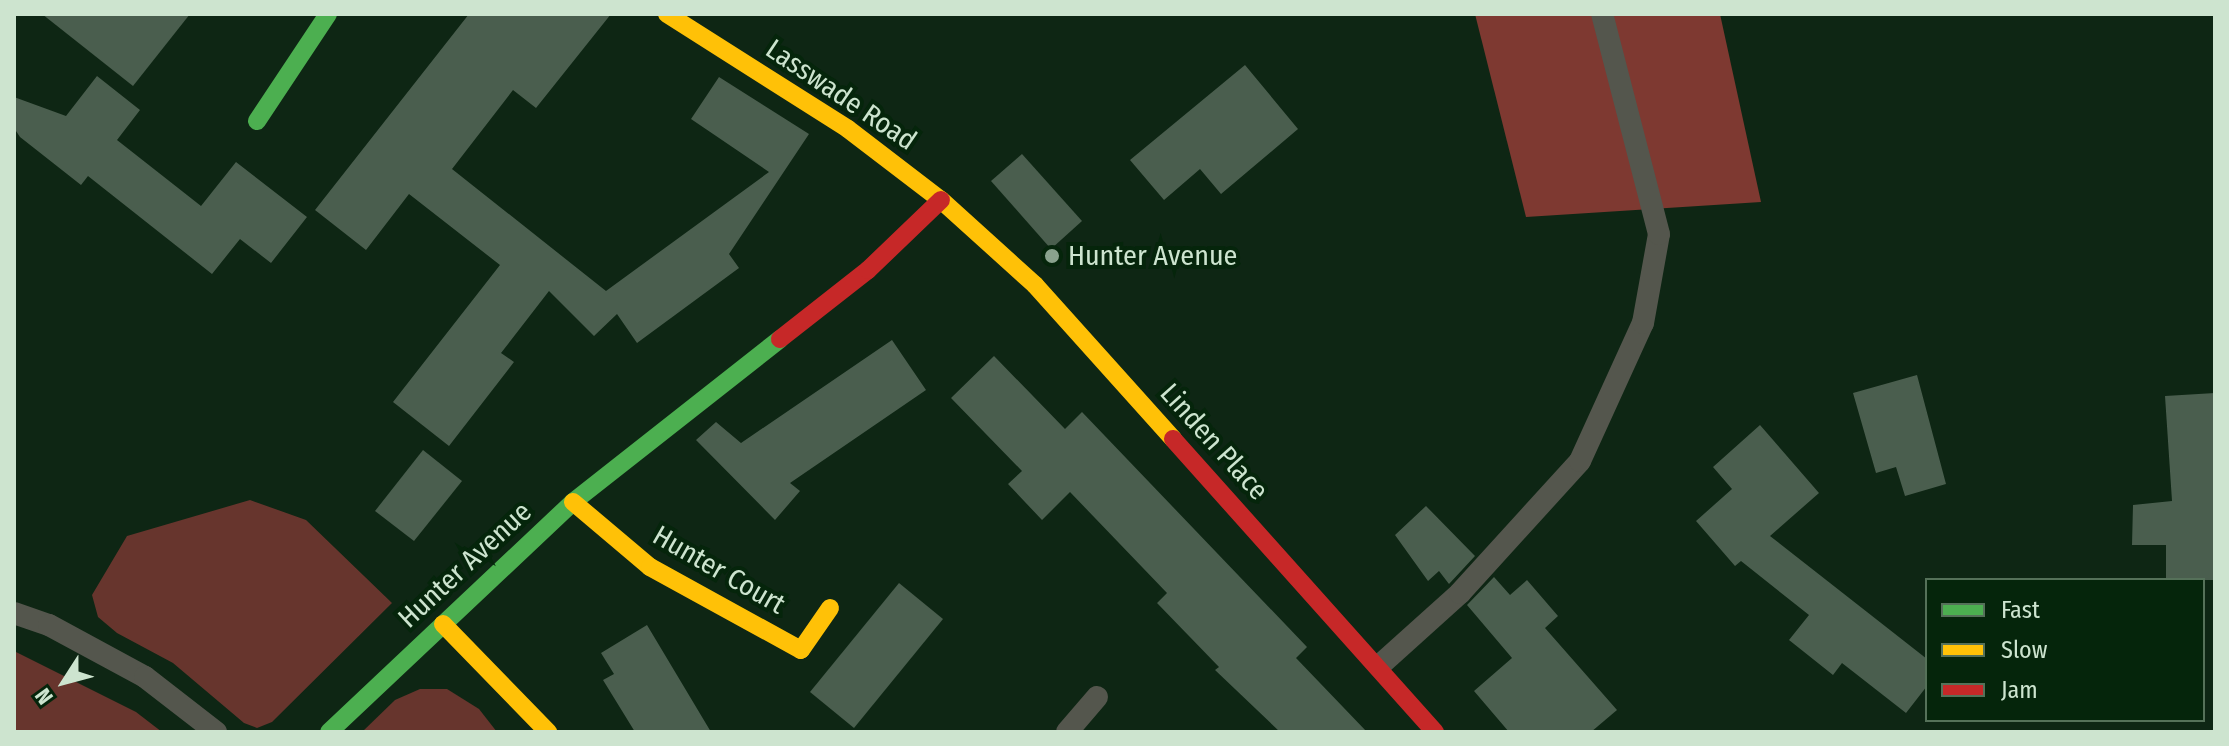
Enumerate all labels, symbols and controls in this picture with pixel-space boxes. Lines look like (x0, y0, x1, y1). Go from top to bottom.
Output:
street label: Lasswade Road (759, 32, 923, 158)
place label: Hunter Avenue (1068, 239, 1237, 273)
marker: Hunter Avenue (1043, 247, 1061, 265)
street label: Linden Place (1153, 377, 1275, 507)
street label: Hunter Avenue (392, 495, 538, 635)
street label: Hunter Court (647, 519, 791, 621)
legend (1925, 578, 2205, 722)
text: Fast (2001, 596, 2040, 624)
text: Slow (2001, 636, 2047, 664)
north arrow (24, 642, 104, 722)
text: Jam (2001, 676, 2038, 704)
text: N (29, 683, 59, 710)

